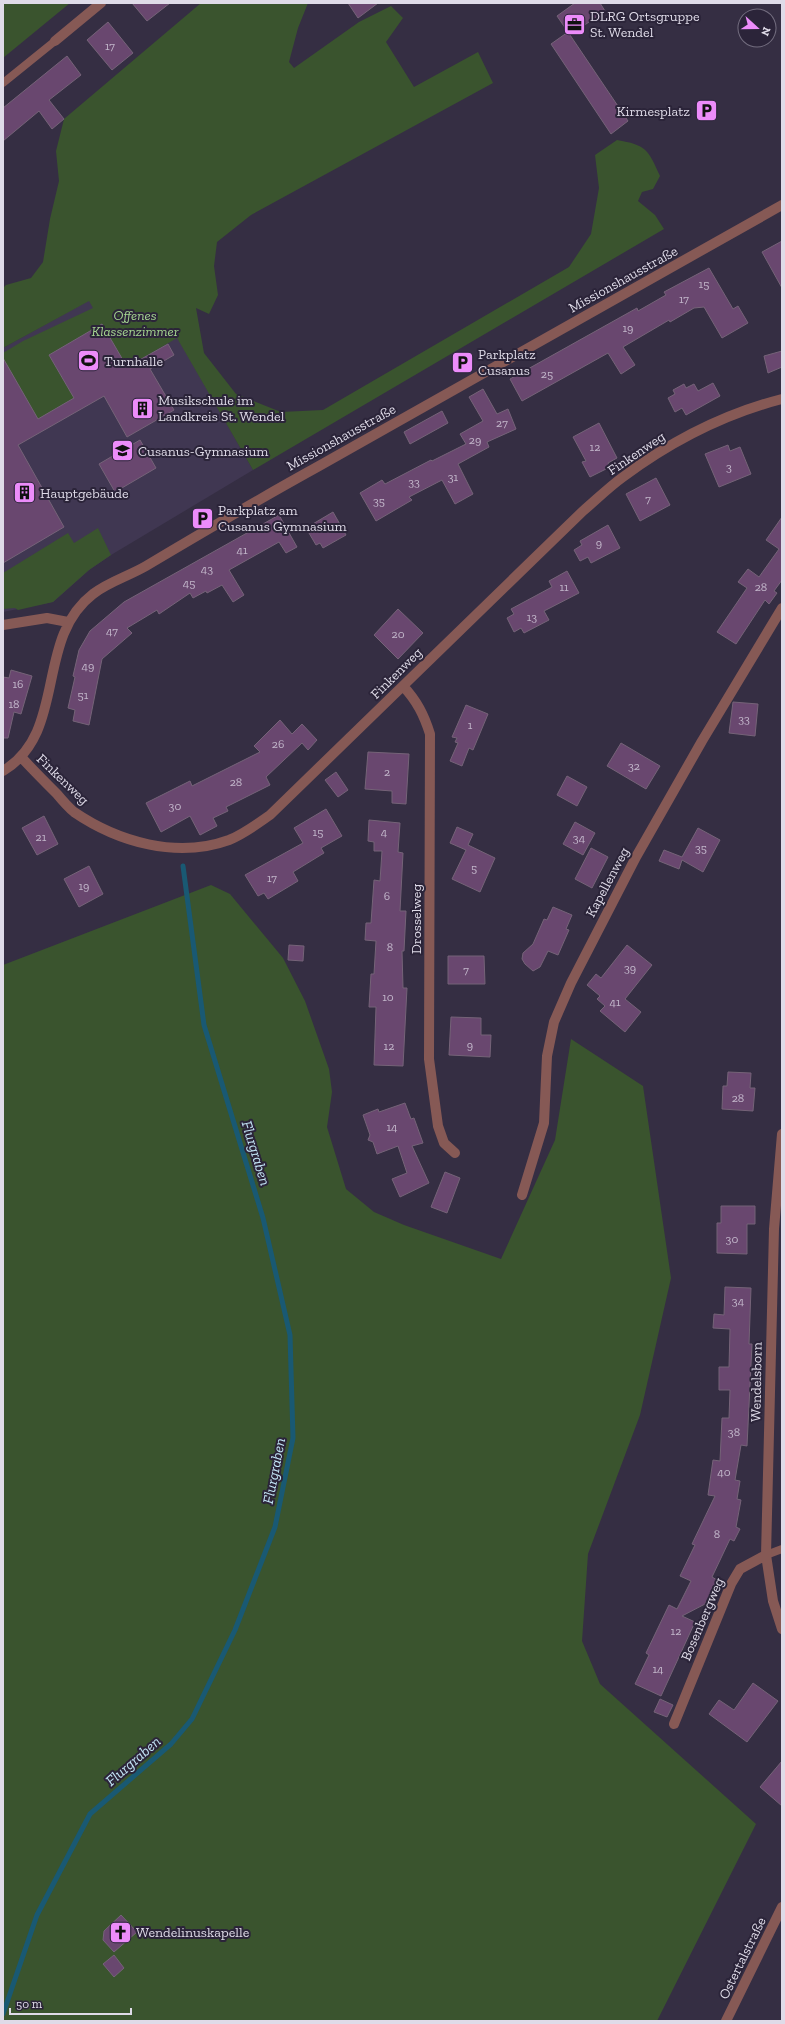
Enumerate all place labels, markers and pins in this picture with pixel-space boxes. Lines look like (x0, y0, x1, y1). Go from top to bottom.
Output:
place label: DLRG Ortsgruppe St. Wendel (590, 8, 700, 41)
office icon: DLRG Ortsgruppe St. Wendel (561, 11, 587, 37)
parking icon: Kirmesplatz (693, 98, 719, 124)
place label: Kirmesplatz (617, 103, 690, 120)
place label: Parkplatz Cusanus (478, 346, 536, 379)
sports icon: Turnhalle (75, 348, 101, 374)
parking icon: Parkplatz Cusanus (449, 349, 475, 375)
place label: Turnhalle (104, 353, 163, 370)
place label: Musikschule im Landkreis St. Wendel (158, 392, 285, 425)
building icon: Musikschule im Landkreis St. Wendel (129, 395, 155, 421)
school or university icon: Cusanus-Gymnasium (110, 438, 136, 464)
place label: Cusanus-Gymnasium (138, 443, 268, 460)
building icon: Hauptgebäude (11, 480, 37, 506)
place label: Hauptgebäude (40, 485, 129, 502)
place label: Parkplatz am Cusanus Gymnasium (218, 502, 347, 535)
parking icon: Parkplatz am Cusanus Gymnasium (190, 505, 216, 531)
church icon: Wendelinuskapelle (107, 1919, 133, 1945)
place label: Wendelinuskapelle (136, 1924, 250, 1941)

